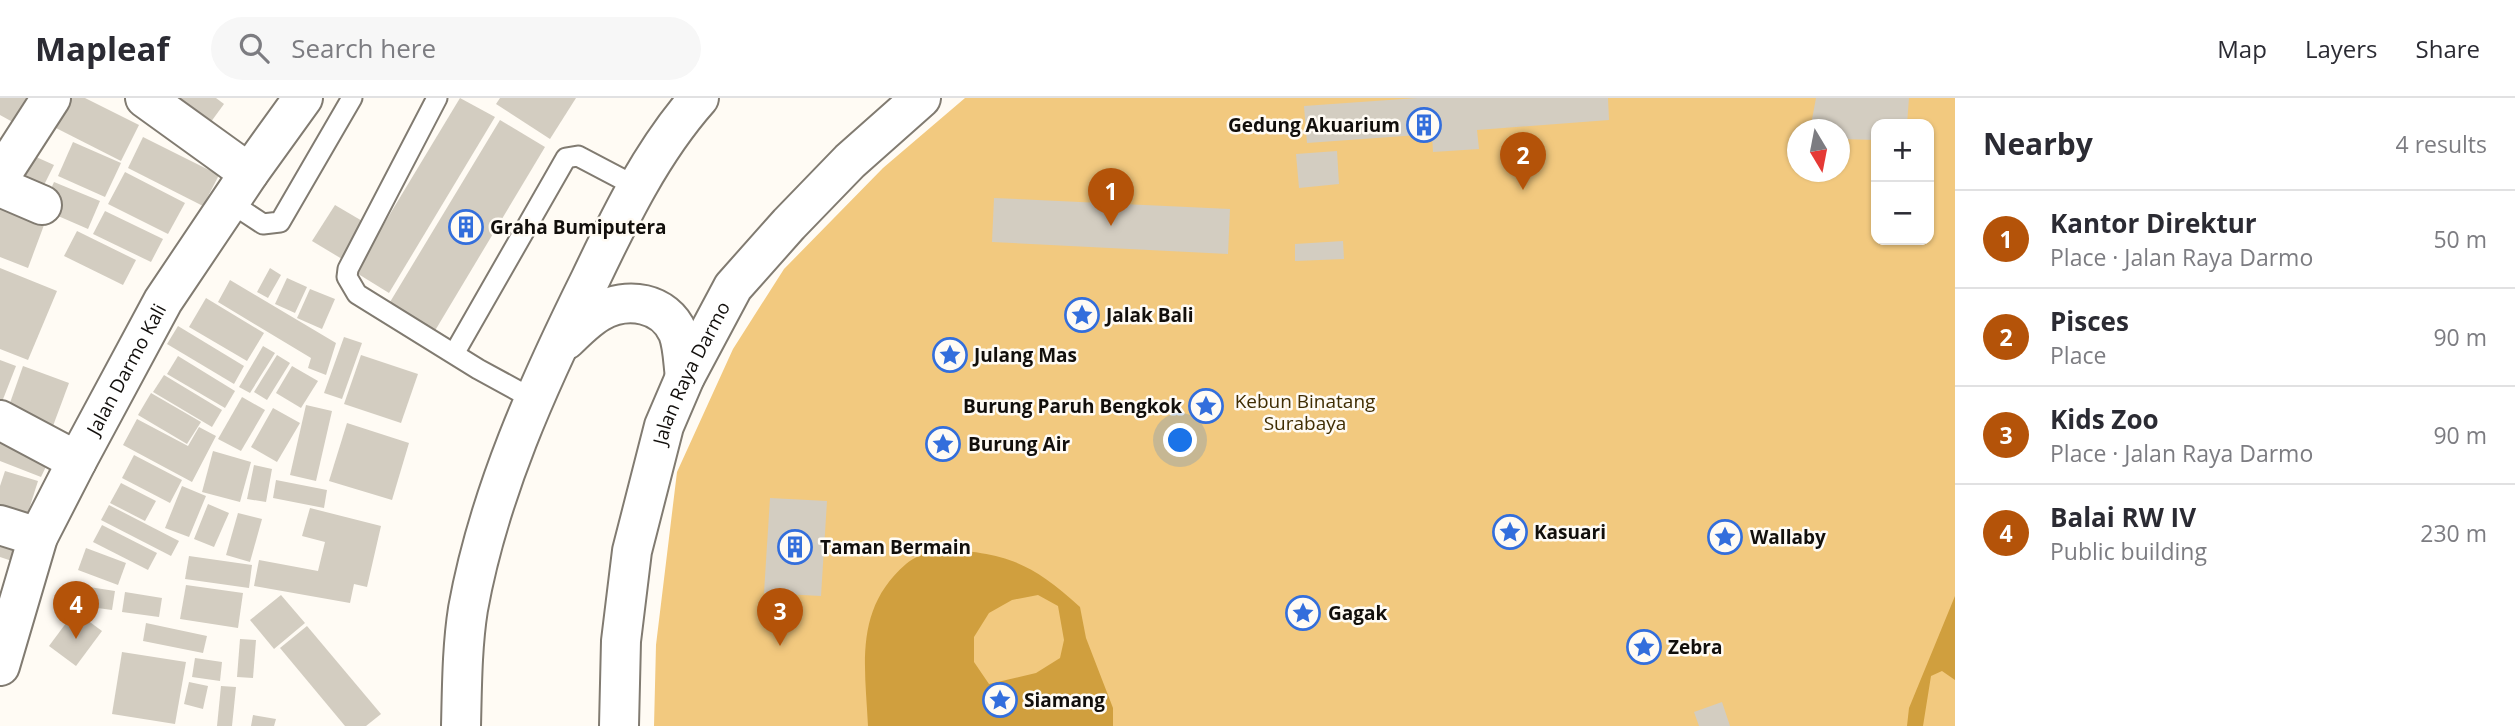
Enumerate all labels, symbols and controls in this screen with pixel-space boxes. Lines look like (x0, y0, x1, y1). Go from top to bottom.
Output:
search box (211, 17, 701, 80)
text: Mapleaf (35, 26, 169, 71)
icon: search (235, 29, 273, 67)
text: Search here (291, 30, 436, 66)
text: Map (2217, 32, 2267, 65)
text: Layers (2305, 32, 2378, 65)
text: Share (2416, 32, 2480, 65)
building icon: Gedung Akuarium (1405, 106, 1443, 144)
place label: Gedung Akuarium (1228, 112, 1400, 138)
north arrow (1787, 119, 1850, 182)
map controls (1871, 119, 1934, 245)
button: + (1871, 119, 1934, 182)
text: Nearby (1983, 123, 2093, 164)
text: 4 results (2396, 128, 2487, 160)
pin: 2 (1500, 132, 1546, 190)
pin: 1 (1088, 168, 1134, 226)
button: − (1871, 182, 1934, 245)
text: Kantor Direktur (2050, 205, 2257, 241)
building icon: Graha Bumiputera (447, 208, 485, 246)
place label: Graha Bumiputera (490, 214, 667, 240)
text: 1 (1999, 223, 2013, 255)
text: 50 m (2433, 223, 2487, 255)
text: Place · Jalan Raya Darmo (2050, 241, 2313, 273)
place icon: Jalak Bali (1063, 296, 1101, 334)
street label: Jalan Raya Darmo (646, 297, 736, 449)
street label: Jalan Darmo Kali (79, 299, 172, 441)
place label: Jalak Bali (1104, 302, 1194, 328)
text: Pisces (2050, 303, 2129, 339)
text: 2 (1999, 321, 2013, 353)
text: 90 m (2433, 321, 2487, 353)
place icon: Julang Mas (931, 336, 969, 374)
text: Place (2050, 339, 2106, 371)
place label: Julang Mas (972, 342, 1077, 368)
place icon: Burung Paruh Bengkok (1187, 387, 1225, 425)
park label: Kebun Binatang Surabaya (1235, 388, 1375, 436)
place label: Burung Paruh Bengkok (963, 393, 1182, 419)
text: Kids Zoo (2050, 401, 2159, 437)
text: 3 (1999, 419, 2013, 451)
text: 90 m (2433, 419, 2487, 451)
your location (1163, 423, 1197, 457)
place icon: Burung Air (924, 425, 962, 463)
place label: Burung Air (968, 431, 1070, 457)
text: Place · Jalan Raya Darmo (2050, 437, 2313, 469)
text: Balai RW IV (2050, 499, 2196, 535)
place icon: Kasuari (1491, 513, 1529, 551)
text: 4 (1999, 517, 2013, 549)
text: 230 m (2420, 517, 2487, 549)
place icon: Wallaby (1706, 518, 1744, 556)
place label: Kasuari (1534, 519, 1606, 545)
place label: Wallaby (1750, 524, 1826, 550)
building icon: Taman Bermain (776, 528, 814, 566)
place label: Taman Bermain (820, 534, 971, 560)
text: Public building (2050, 535, 2207, 567)
pin: 4 (53, 581, 99, 639)
pin: 3 (757, 588, 803, 646)
place icon: Gagak (1284, 594, 1322, 632)
place label: Gagak (1328, 600, 1387, 626)
place icon: Zebra (1625, 628, 1663, 666)
place label: Zebra (1668, 634, 1722, 660)
place icon: Siamang (981, 681, 1019, 719)
place label: Siamang (1024, 687, 1105, 713)

